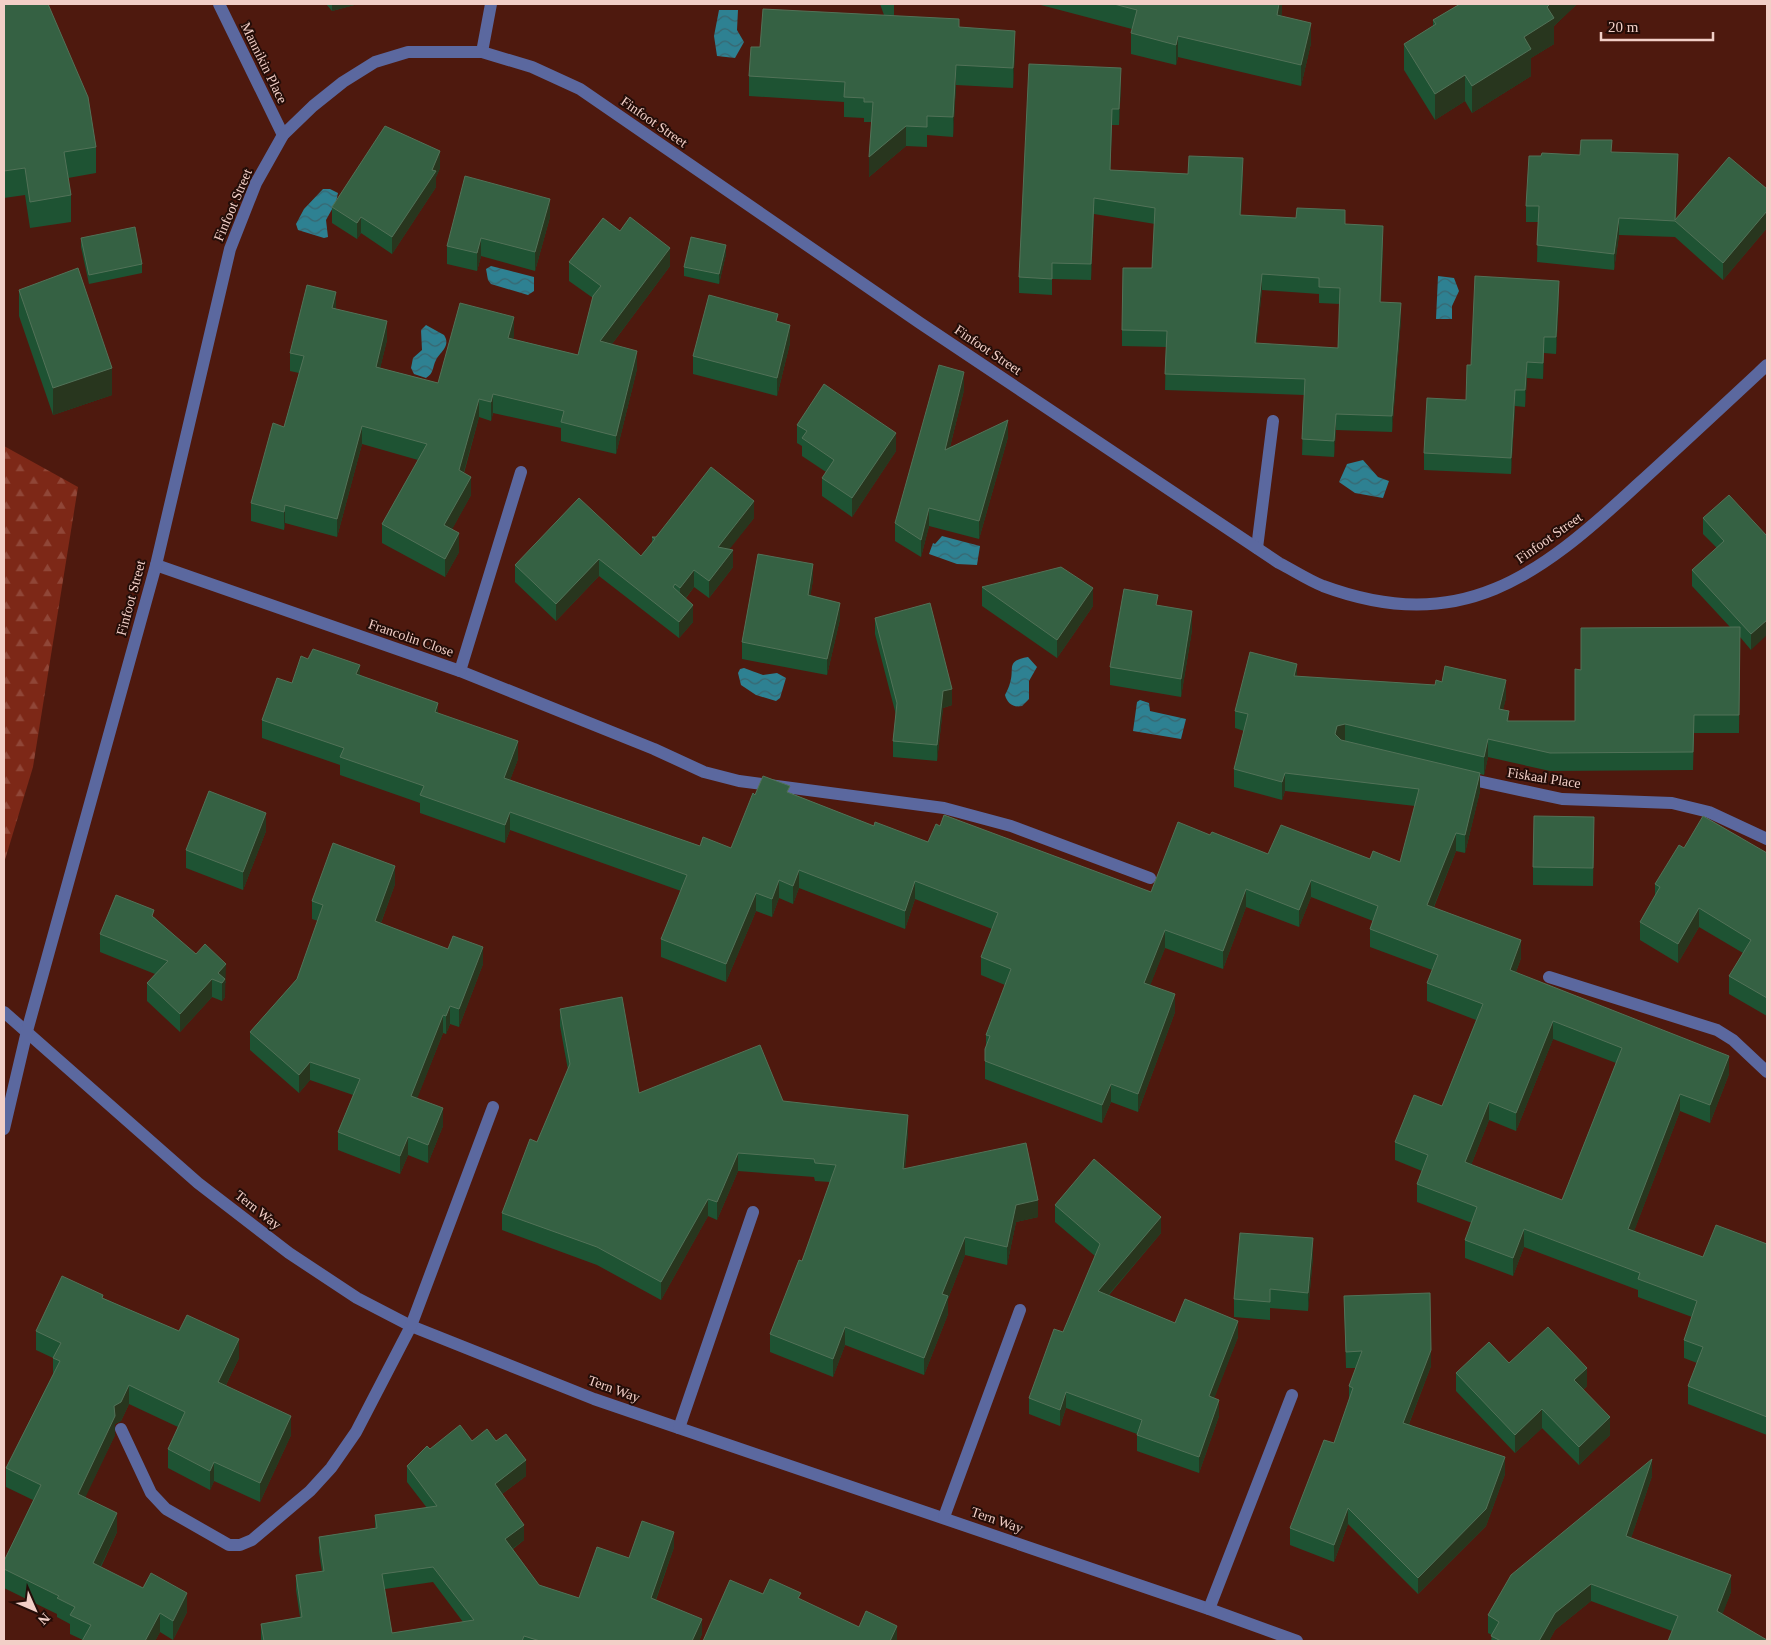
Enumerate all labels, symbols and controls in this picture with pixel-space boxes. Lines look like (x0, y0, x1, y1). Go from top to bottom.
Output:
scale bar (1601, 10, 1714, 42)
text: 20 m (1608, 19, 1639, 35)
street label: Mannikin Place (238, 20, 290, 106)
street label: Finfoot Street (618, 94, 690, 150)
street label: Finfoot Street (211, 166, 255, 244)
street label: Finfoot Street (952, 322, 1024, 378)
street label: Finfoot Street (1513, 510, 1585, 566)
street label: Finfoot Street (114, 559, 148, 637)
street label: Francolin Close (366, 616, 456, 660)
street label: Fiskaal Place (1506, 765, 1582, 791)
street label: Tern Way (232, 1187, 284, 1233)
street label: Tern Way (586, 1373, 642, 1405)
street label: Tern Way (969, 1504, 1025, 1536)
north arrow (10, 1585, 60, 1635)
text: N (35, 1610, 53, 1628)

